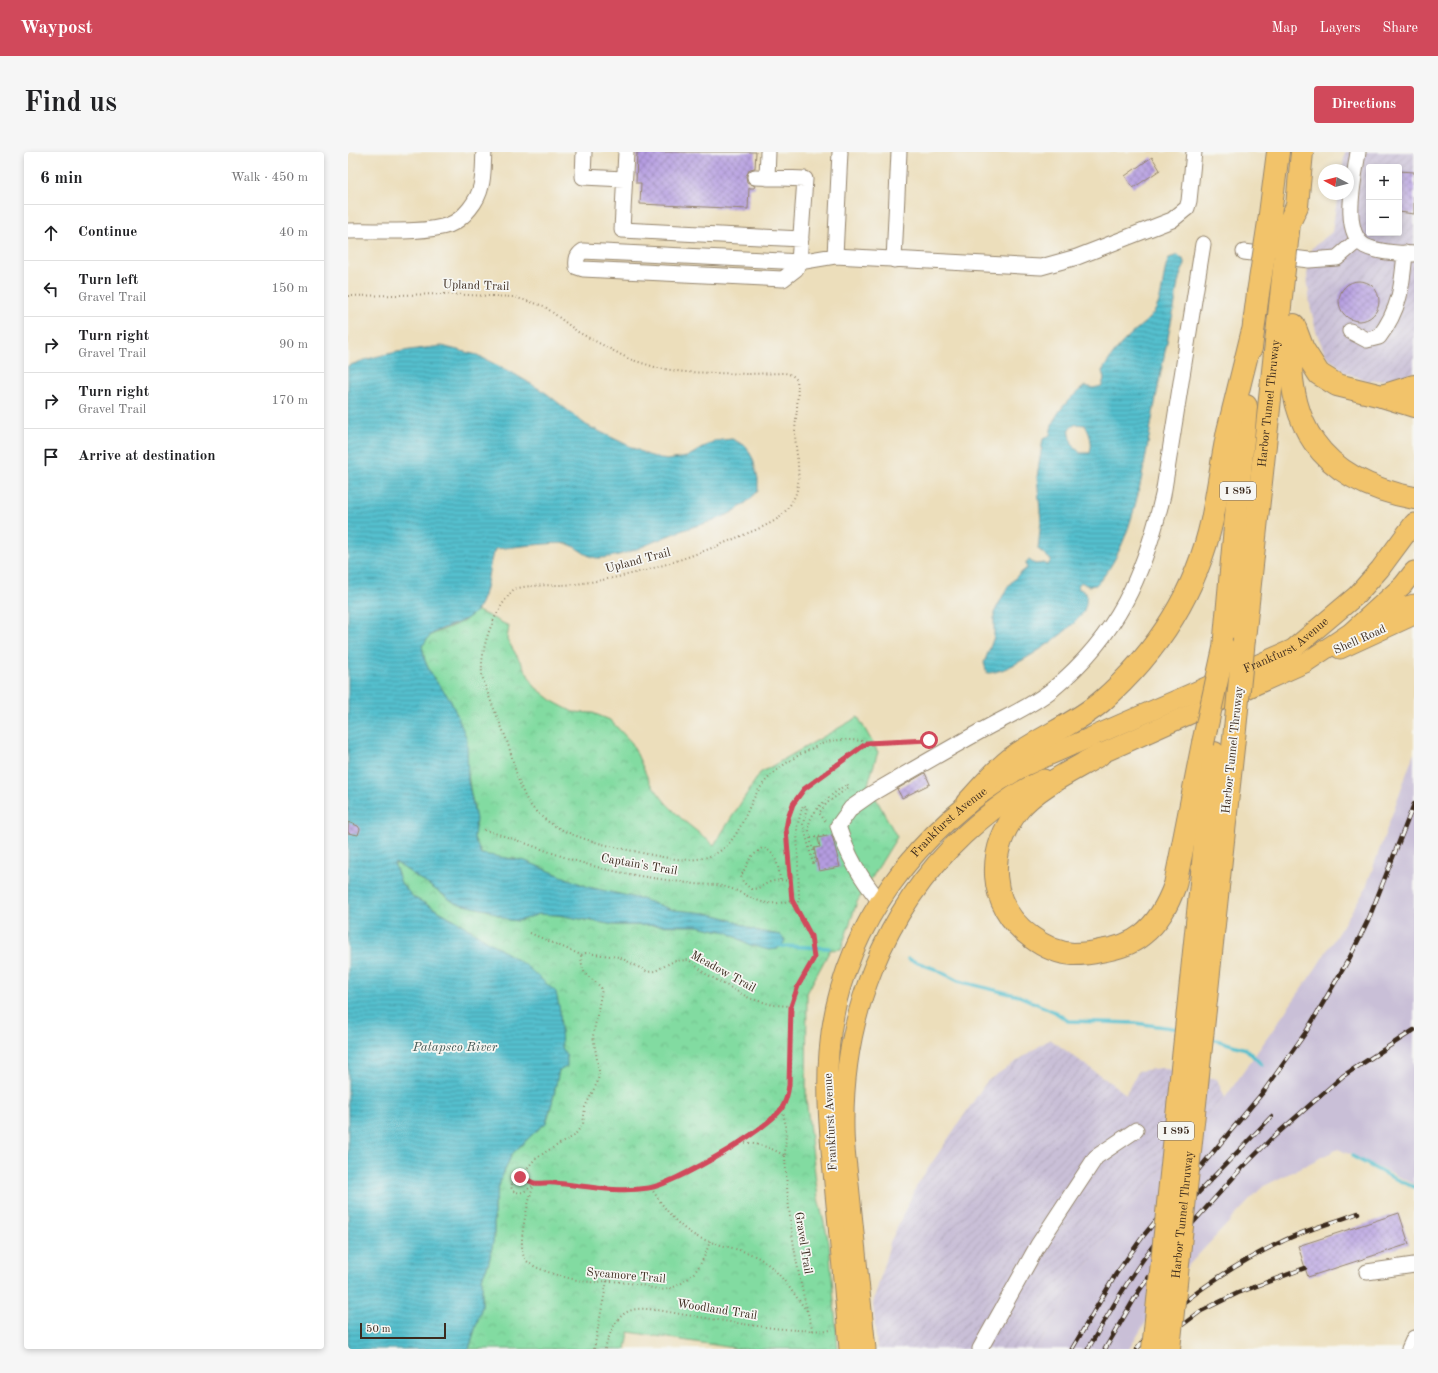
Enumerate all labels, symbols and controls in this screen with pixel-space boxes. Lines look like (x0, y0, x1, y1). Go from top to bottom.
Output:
text: Waypost (20, 19, 93, 38)
text: Map (1272, 21, 1298, 35)
text: Layers (1320, 21, 1361, 35)
text: Share (1383, 21, 1418, 35)
button: Directions (1314, 86, 1414, 123)
text: Find us (24, 90, 117, 118)
north arrow (1318, 164, 1354, 200)
map controls (1366, 164, 1402, 236)
button: + (1366, 164, 1402, 200)
text: 6 min (40, 170, 83, 187)
text: Walk · 450 m (231, 171, 308, 184)
button: − (1366, 200, 1402, 236)
icon: ahead (40, 222, 62, 244)
text: Continue (78, 225, 137, 240)
text: 40 m (279, 226, 308, 239)
text: Turn left (78, 273, 138, 288)
icon: left (40, 278, 62, 300)
street label: Upland Trail (442, 279, 510, 293)
text: 150 m (271, 282, 308, 295)
text: Gravel Trail (78, 291, 146, 304)
text: Turn right (78, 329, 149, 344)
icon: right (40, 334, 62, 356)
text: 90 m (279, 338, 308, 351)
street label: Harbor Tunnel Thruway (1257, 338, 1282, 468)
text: Gravel Trail (78, 347, 146, 360)
text: Turn right (78, 385, 149, 400)
icon: right (40, 390, 62, 412)
text: 170 m (271, 394, 308, 407)
text: Gravel Trail (78, 403, 146, 416)
icon: arrive (40, 446, 62, 468)
text: Arrive at destination (78, 449, 216, 464)
road number: I 895 (1220, 482, 1256, 500)
street label: Upland Trail (604, 547, 672, 575)
street label: Frankfurst Avenue (1242, 615, 1331, 676)
street label: Shell Road (1332, 623, 1388, 657)
street label: Harbor Tunnel Thruway (1220, 685, 1246, 814)
route start (920, 731, 938, 749)
street label: Frankfurst Avenue (909, 785, 990, 860)
street label: Captain's Trail (600, 852, 678, 878)
street label: Meadow Trail (689, 949, 757, 995)
water label: Patapsco River (412, 1041, 498, 1054)
street label: Frankfurst Avenue (822, 1072, 840, 1171)
road number: I 895 (1158, 1122, 1194, 1140)
street label: Harbor Tunnel Thruway (1170, 1150, 1196, 1279)
route end (511, 1168, 529, 1186)
street label: Gravel Trail (792, 1211, 814, 1275)
street label: Sycamore Trail (586, 1267, 666, 1285)
street label: Woodland Trail (676, 1298, 758, 1322)
scale bar (360, 1321, 446, 1340)
text: 50 m (366, 1324, 391, 1335)

